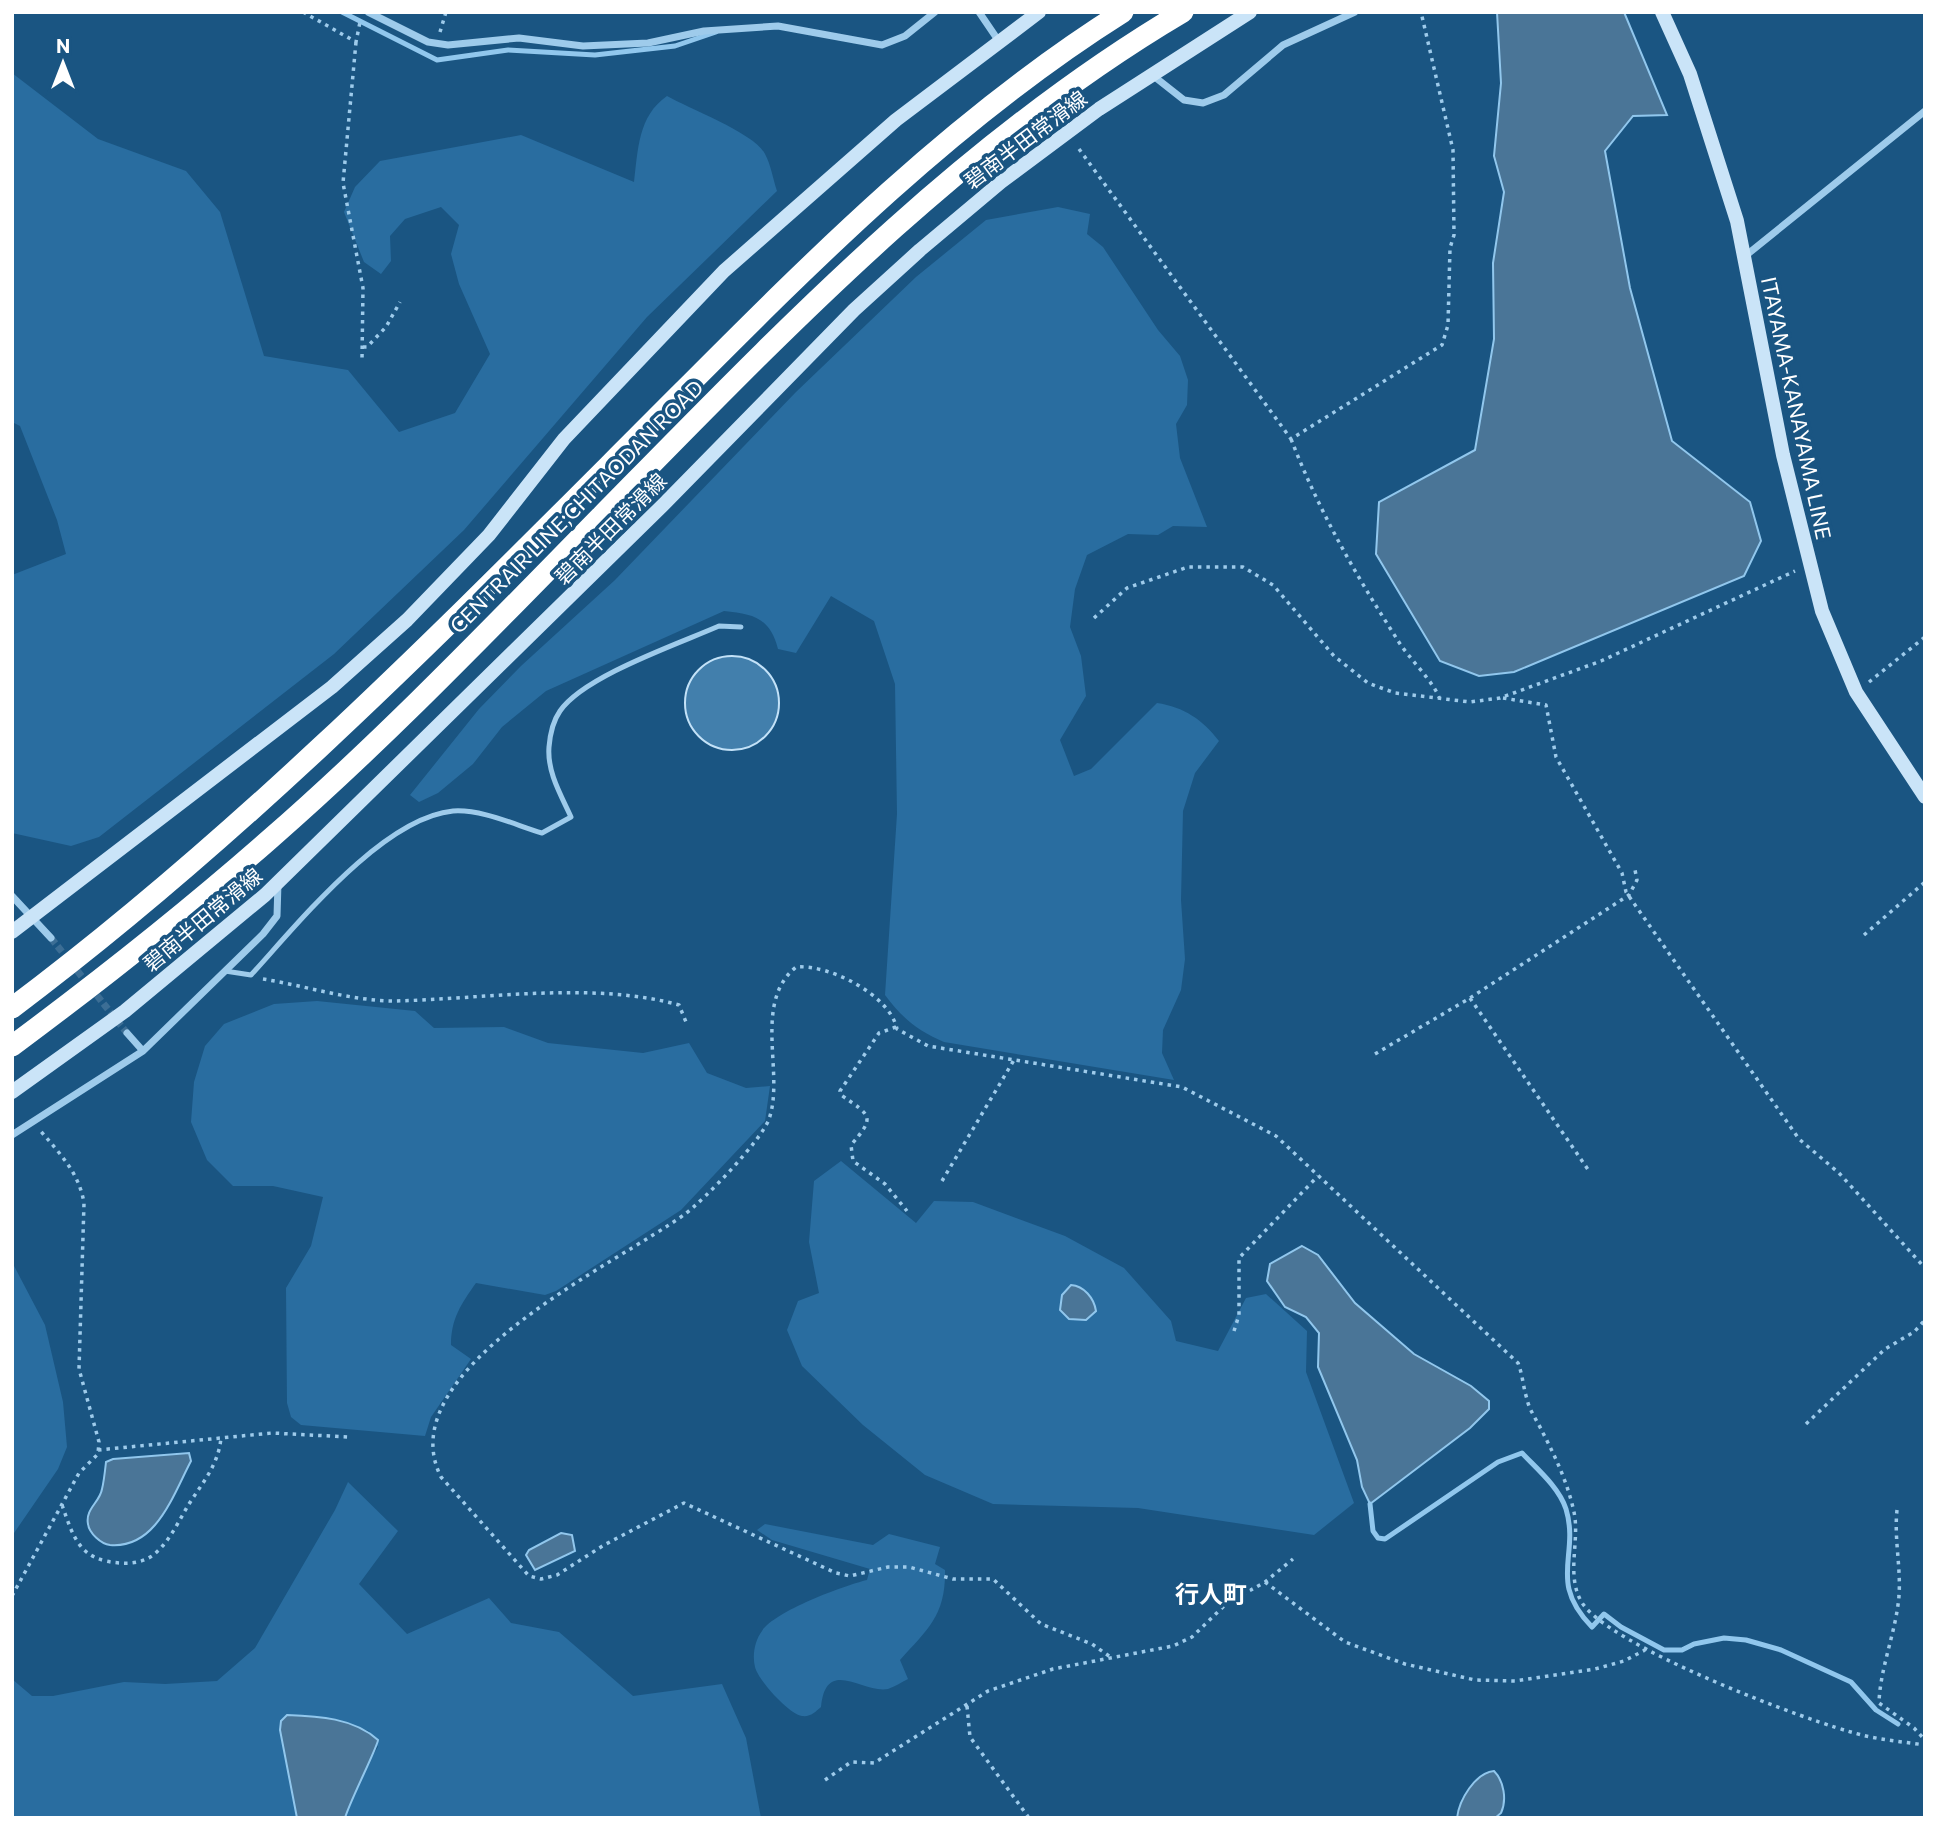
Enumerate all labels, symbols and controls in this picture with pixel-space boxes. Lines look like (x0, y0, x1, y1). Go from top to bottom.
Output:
north arrow (28, 28, 98, 98)
text: N (56, 34, 70, 57)
street label: 碧南半田常滑線 (959, 85, 1091, 193)
street label: ITAYAMA-KANAYAMA LINE (1757, 274, 1837, 542)
street label: CENTRAIR LINE;CHITAODAN ROAD (444, 374, 708, 638)
street label: 碧南半田常滑線 (549, 467, 671, 589)
street label: 碧南半田常滑線 (138, 862, 266, 976)
district label: 行人町 (1175, 1579, 1247, 1608)

